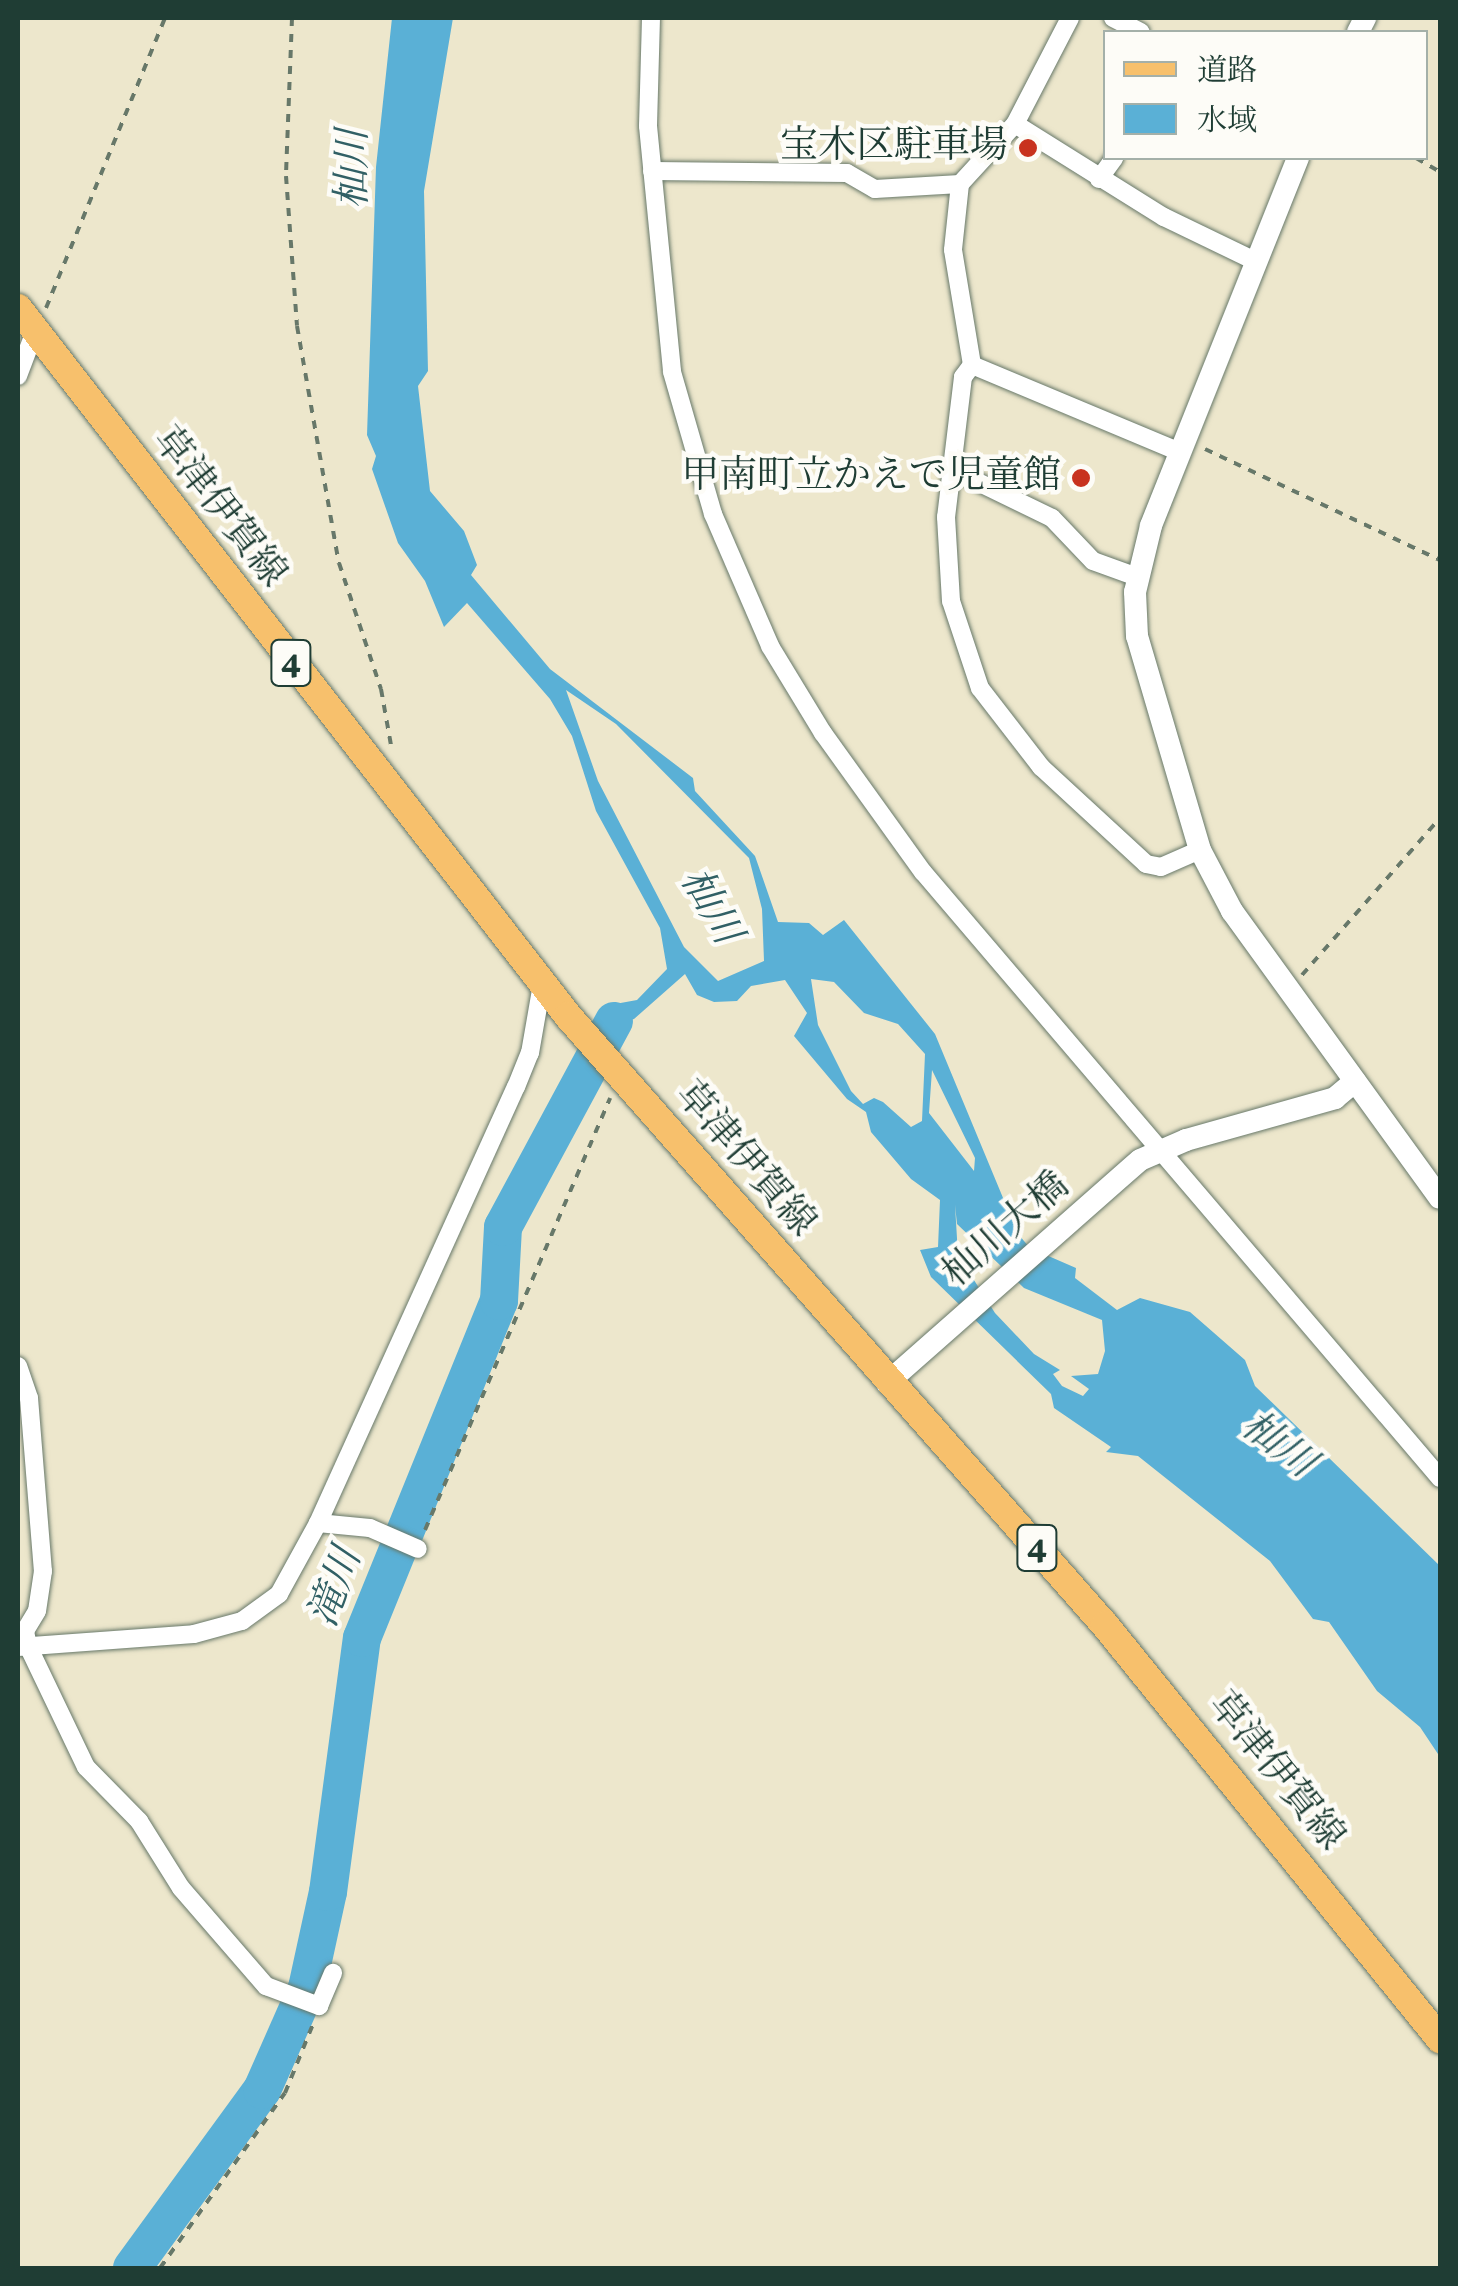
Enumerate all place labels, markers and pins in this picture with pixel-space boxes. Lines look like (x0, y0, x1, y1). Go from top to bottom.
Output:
place label: 宝木区駐車場 (780, 125, 1008, 171)
marker: 宝木区駐車場 (1017, 137, 1039, 159)
place label: 甲南町立かえで児童館 (681, 455, 1061, 501)
marker: 甲南町立かえで児童館 (1070, 467, 1092, 489)

